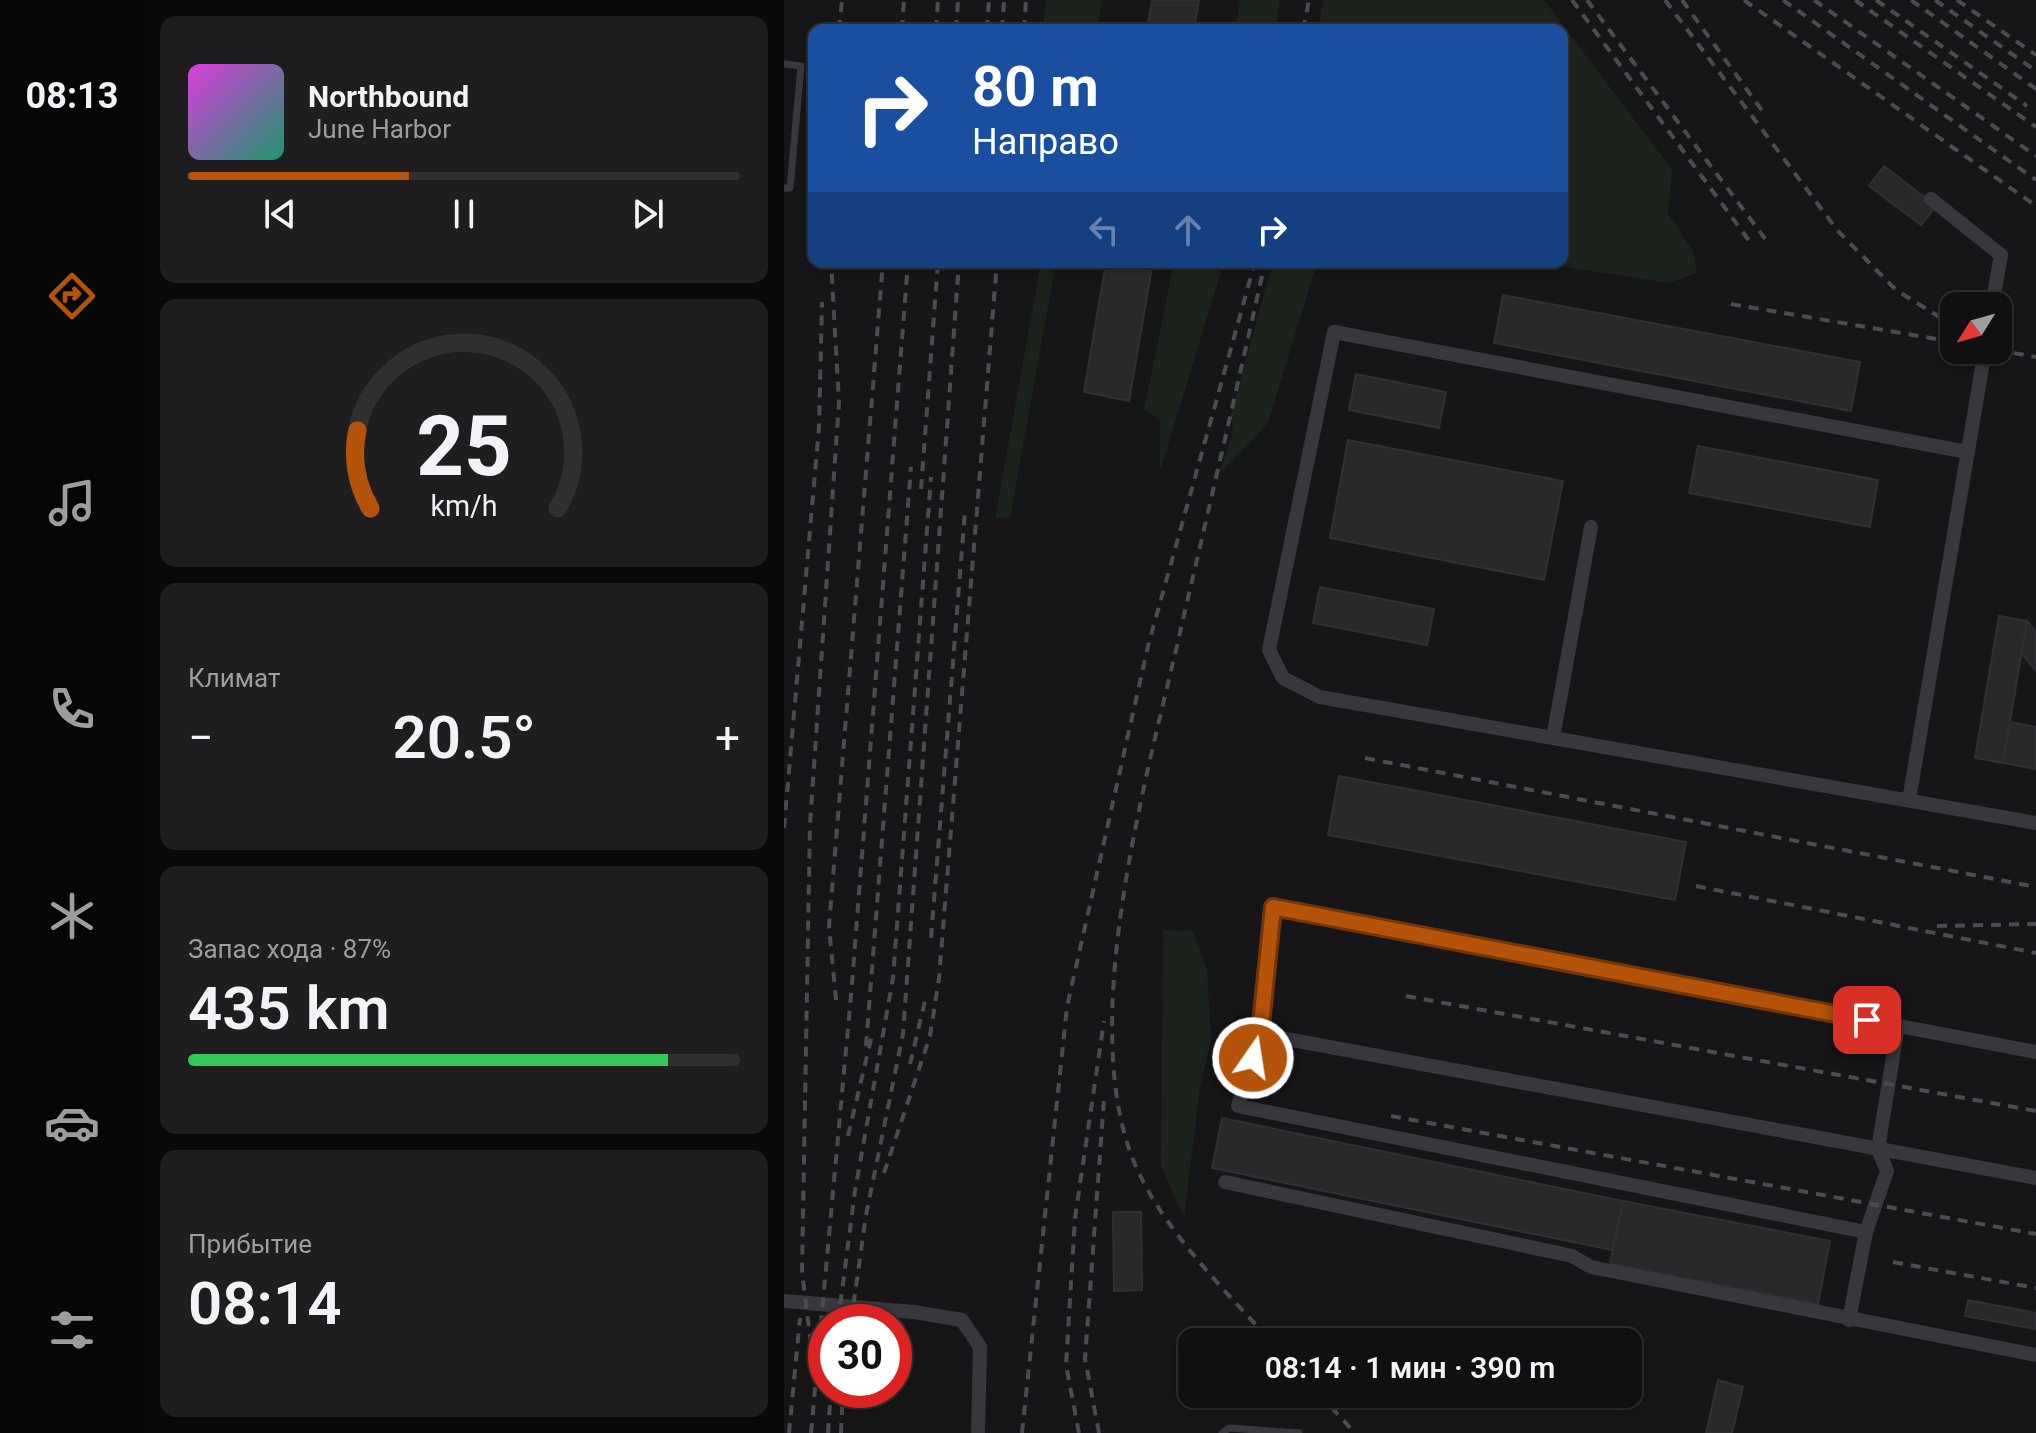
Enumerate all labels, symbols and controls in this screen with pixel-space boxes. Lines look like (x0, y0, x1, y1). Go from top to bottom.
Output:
text: 80 m (972, 54, 1099, 120)
icon: right (840, 56, 944, 160)
text: 08:13 (26, 75, 118, 117)
text: Northbound (308, 79, 469, 114)
text: June Harbor (308, 114, 451, 144)
text: Направо (972, 121, 1119, 163)
icon: previous (258, 192, 302, 236)
icon: pause (442, 192, 486, 236)
icon: next (626, 192, 670, 236)
icon: left (1082, 208, 1126, 252)
icon: ahead (1166, 208, 1210, 252)
icon: right (1250, 208, 1294, 252)
icon: directions (44, 268, 100, 324)
north arrow (1940, 292, 2012, 364)
map controls (1940, 292, 2012, 364)
text: 25 (416, 398, 512, 495)
icon: music (44, 475, 100, 531)
text: km/h (430, 489, 498, 523)
text: Климат (188, 663, 280, 693)
icon: phone (44, 681, 100, 737)
text: 20.5° (393, 702, 536, 773)
text: − (188, 712, 213, 764)
text: + (715, 712, 740, 764)
icon: climate (44, 888, 100, 944)
text: Запас хода · 87% (188, 934, 391, 964)
text: 435 km (188, 973, 390, 1044)
pin (1833, 986, 1901, 1054)
icon: arrive (1845, 998, 1889, 1042)
position arrow (1211, 1016, 1295, 1100)
icon: car (44, 1095, 100, 1151)
text: Прибытие (188, 1229, 312, 1259)
text: 08:14 (188, 1268, 341, 1339)
icon: filters (44, 1302, 100, 1358)
speed limit sign: 30 (808, 1304, 912, 1408)
text: 08:14 · 1 мин · 390 m (1265, 1350, 1555, 1385)

